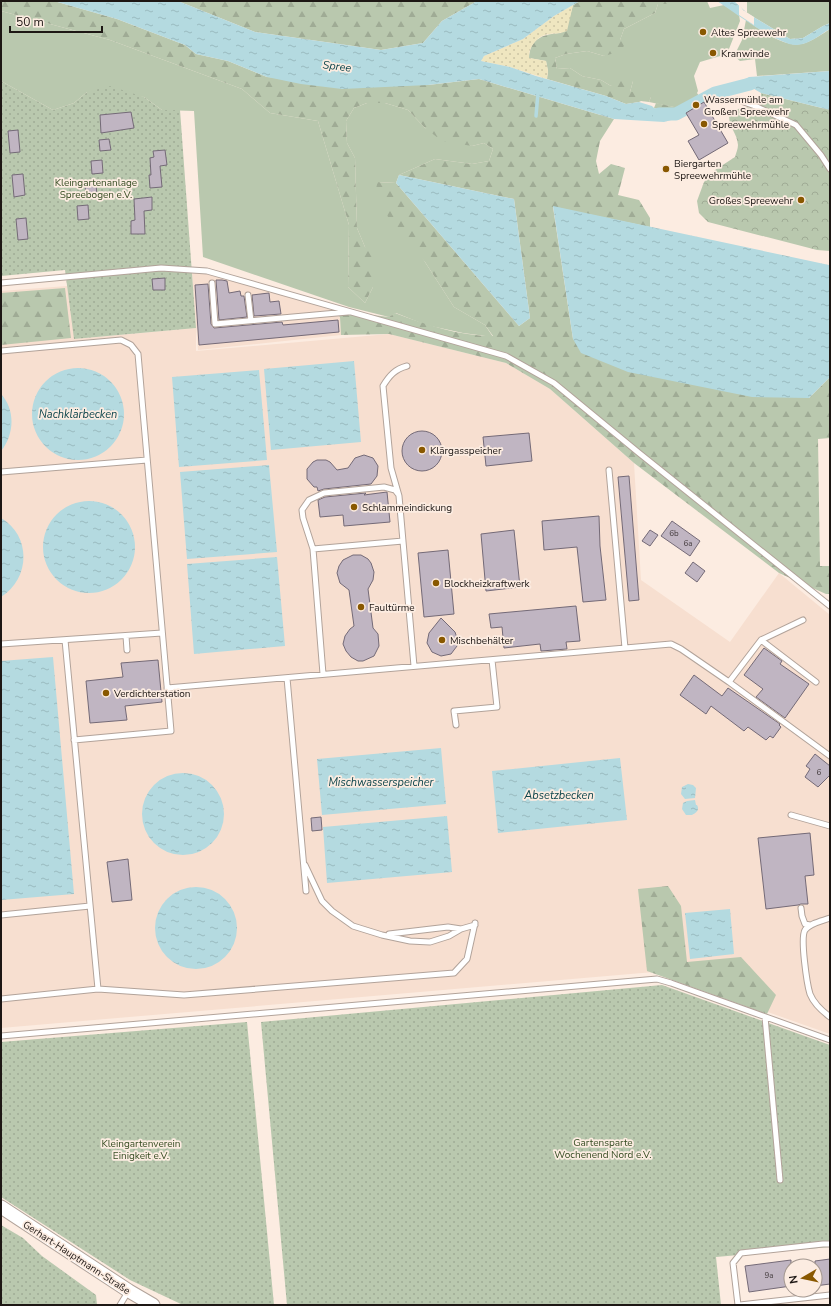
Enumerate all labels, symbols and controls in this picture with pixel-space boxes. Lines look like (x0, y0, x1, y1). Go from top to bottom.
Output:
scale bar (10, 8, 102, 34)
text: 50 m (16, 14, 44, 30)
place label: Altes Spreewehr (711, 26, 787, 40)
marker: Altes Spreewehr (698, 27, 708, 37)
place label: Kranwinde (721, 47, 769, 61)
marker: Kranwinde (708, 48, 718, 58)
water label: Spree (322, 57, 352, 76)
place label: Wassermühle am Großen Spreewehr (704, 93, 789, 119)
marker: Wassermühle am Großen Spreewehr (691, 100, 701, 110)
place label: Spreewehrmühle (712, 118, 789, 132)
marker: Spreewehrmühle (699, 119, 709, 129)
place label: Biergarten Spreewehrmühle (674, 157, 751, 183)
marker: Biergarten Spreewehrmühle (661, 164, 671, 174)
park label: Kleingartenanlage Spreebogen e.V. (55, 176, 137, 202)
place label: Großes Spreewehr (709, 194, 793, 208)
marker: Großes Spreewehr (796, 195, 806, 205)
water label: Nachklärbecken (39, 407, 117, 422)
place label: Klärgasspeicher (430, 444, 502, 458)
marker: Klärgasspeicher (417, 445, 427, 455)
place label: Schlammeindickung (362, 501, 452, 515)
marker: Schlammeindickung (349, 502, 359, 512)
house number: 6b (669, 528, 679, 539)
house number: 6a (683, 538, 693, 549)
place label: Blockheizkraftwerk (444, 577, 531, 591)
marker: Blockheizkraftwerk (431, 578, 441, 588)
place label: Faultürme (369, 601, 415, 615)
marker: Faultürme (356, 602, 366, 612)
place label: Mischbehälter (450, 634, 514, 648)
marker: Mischbehälter (437, 635, 447, 645)
place label: Verdichterstation (113, 687, 191, 701)
marker: Verdichterstation (101, 688, 111, 698)
house number: 6 (817, 767, 822, 778)
water label: Mischwasserspeicher (328, 775, 435, 790)
water label: Absetzbecken (523, 788, 594, 803)
park label: Gartensparte Wochenend Nord e.V. (554, 1136, 652, 1162)
park label: Kleingartenverein Einigkeit e.V. (101, 1137, 181, 1163)
street label: Gerhart-Hauptmann-Straße (20, 1218, 133, 1298)
north arrow (783, 1258, 823, 1298)
house number: 9a (764, 1270, 774, 1281)
text: N (786, 1274, 802, 1285)

